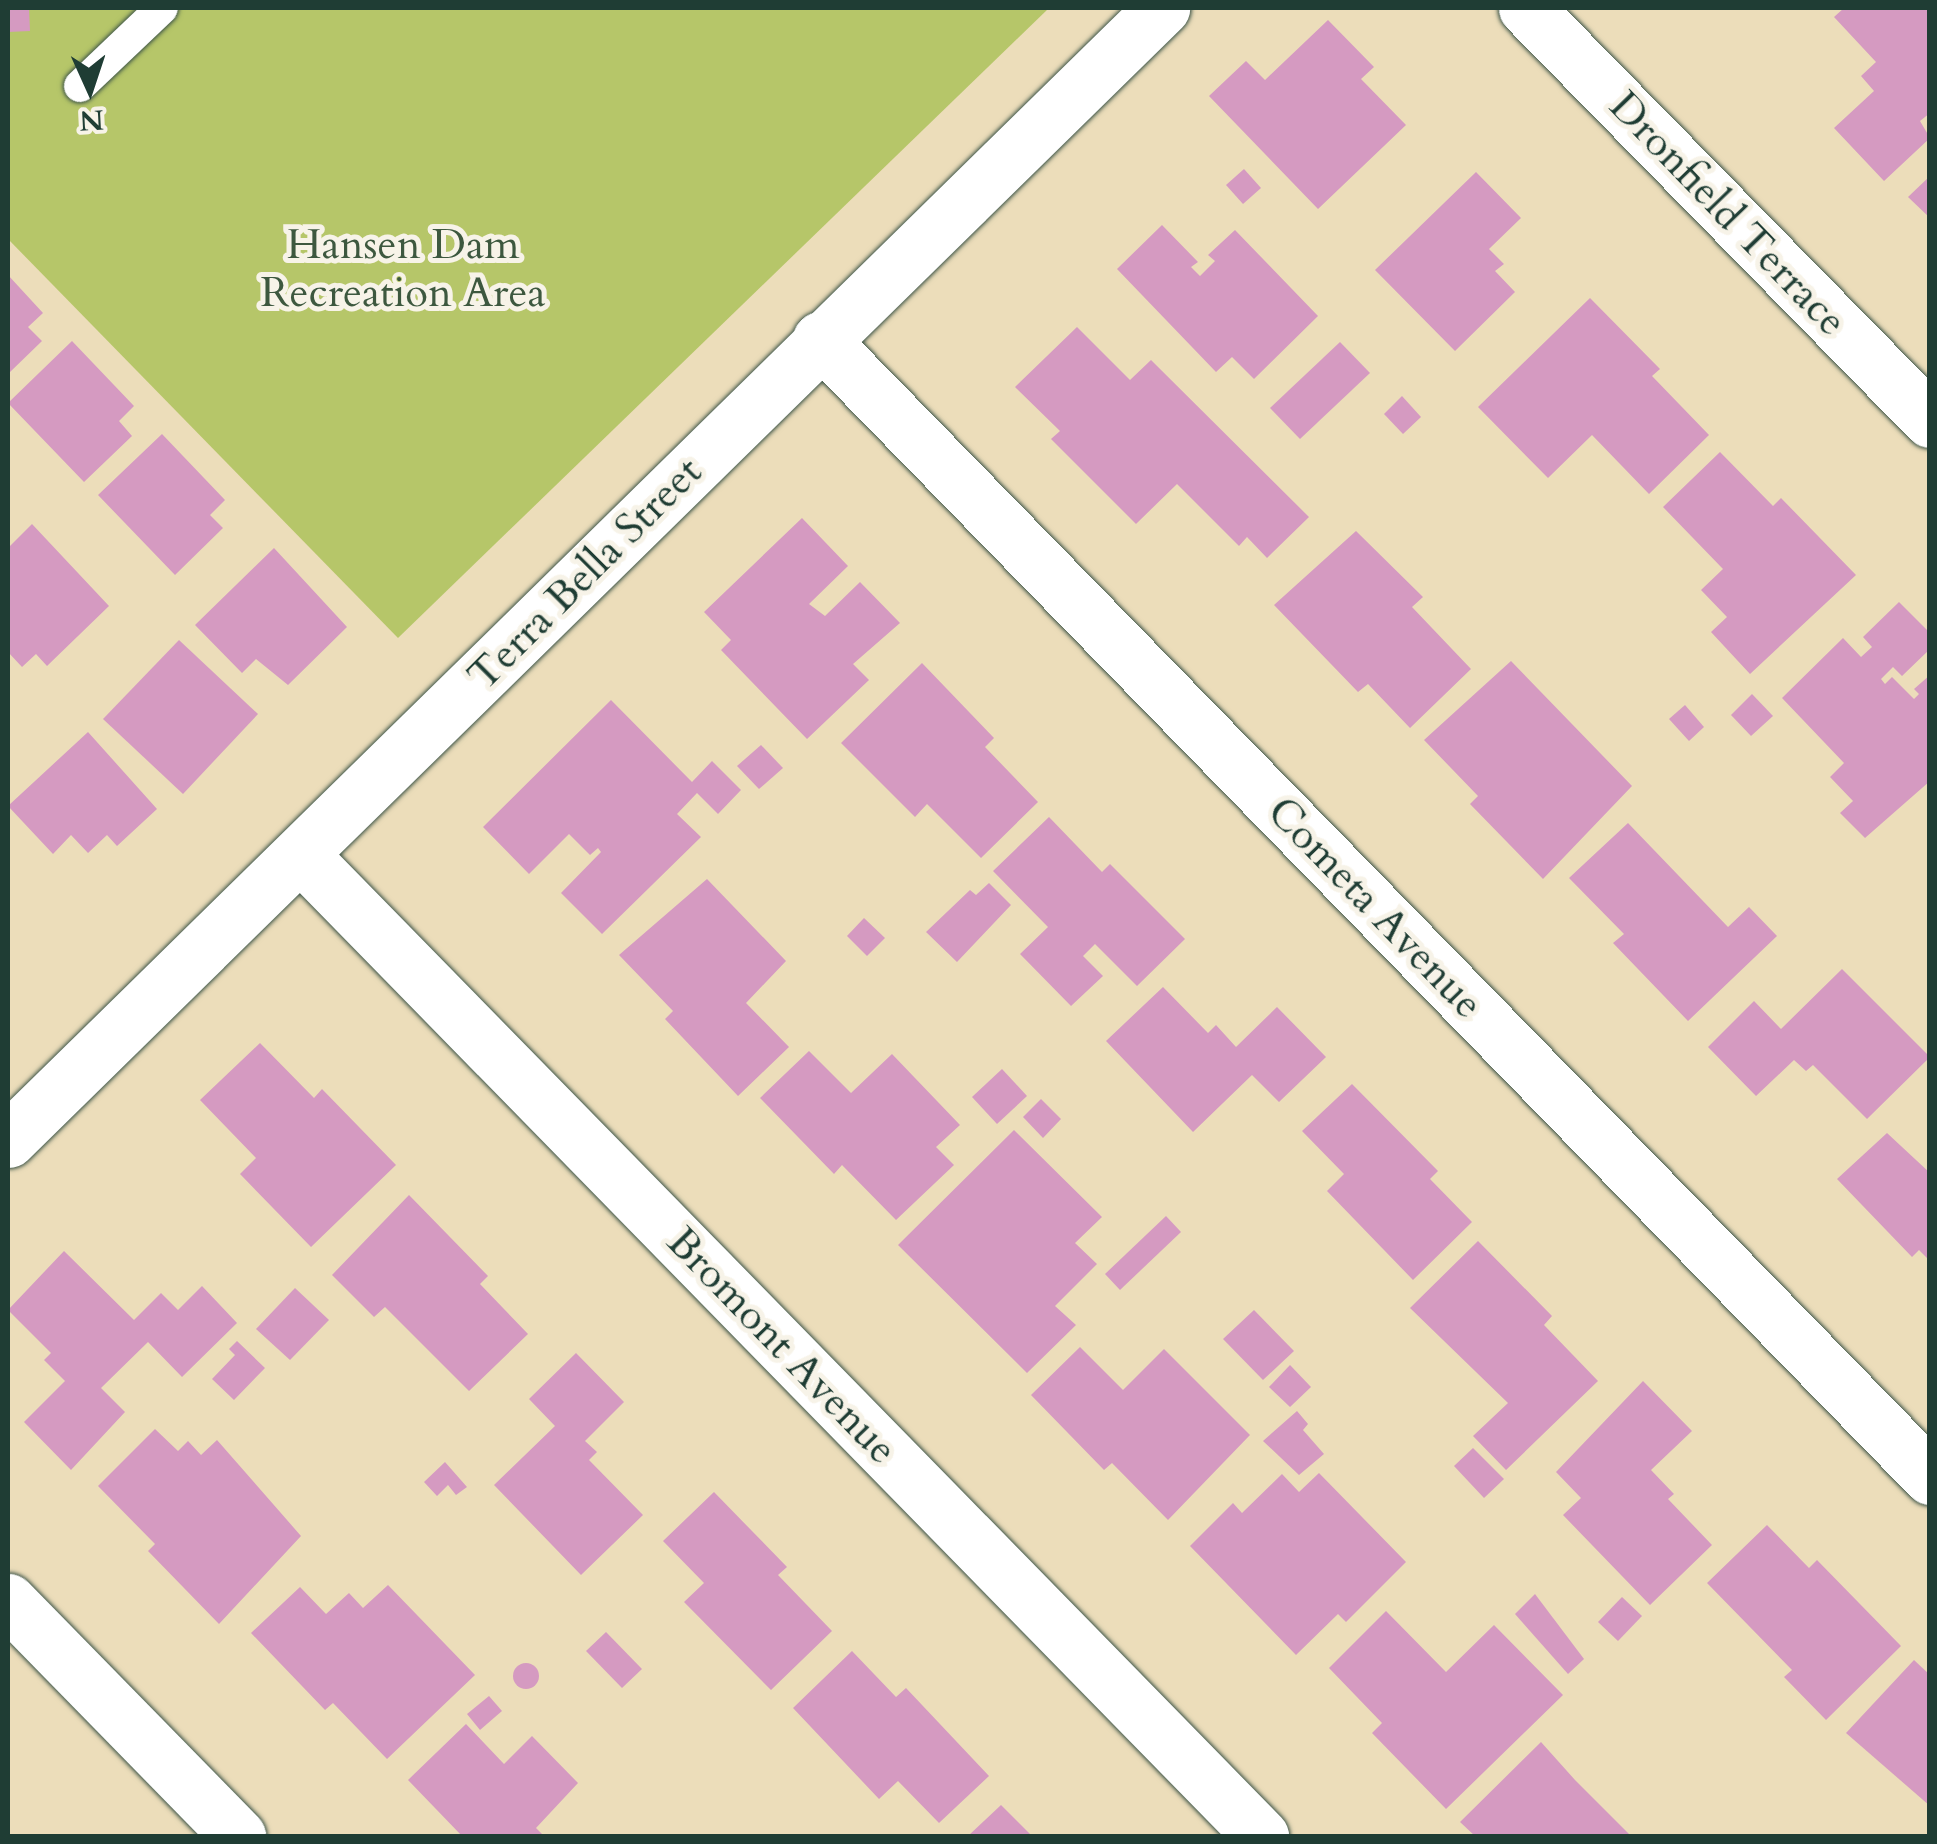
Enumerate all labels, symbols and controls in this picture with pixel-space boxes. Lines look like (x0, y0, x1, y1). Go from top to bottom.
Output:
north arrow (40, 40, 140, 140)
street label: Dronfield Terrace (1599, 81, 1857, 347)
text: N (78, 100, 105, 140)
park label: Hansen Dam Recreation Area (260, 220, 546, 318)
street label: Terra Bella Street (458, 447, 712, 701)
street label: Cometa Avenue (1257, 787, 1493, 1029)
street label: Bromont Avenue (656, 1217, 908, 1475)

